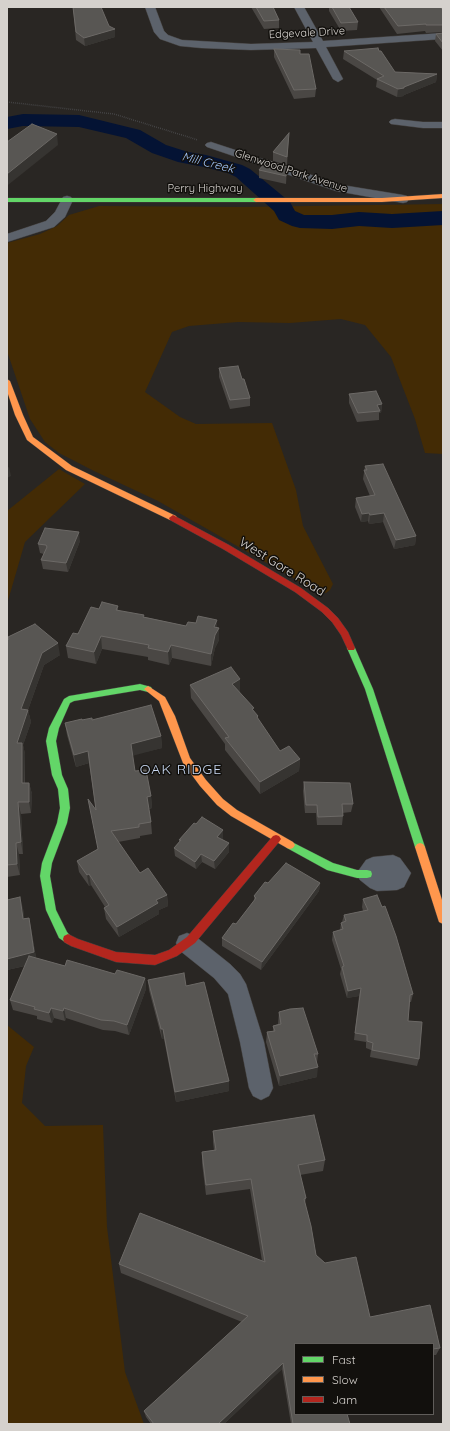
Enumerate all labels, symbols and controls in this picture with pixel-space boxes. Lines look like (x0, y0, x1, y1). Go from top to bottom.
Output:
street label: Edgevale Drive (269, 24, 345, 42)
street label: Glenwood Park Avenue (233, 147, 349, 195)
water label: Mill Creek (180, 150, 236, 176)
street label: Perry Highway (168, 182, 242, 196)
street label: West Gore Road (236, 534, 328, 600)
district label: OAK RIDGE (140, 762, 222, 778)
legend (294, 1343, 434, 1415)
text: Fast (332, 1352, 356, 1367)
text: Slow (332, 1372, 358, 1387)
text: Jam (332, 1392, 357, 1407)

